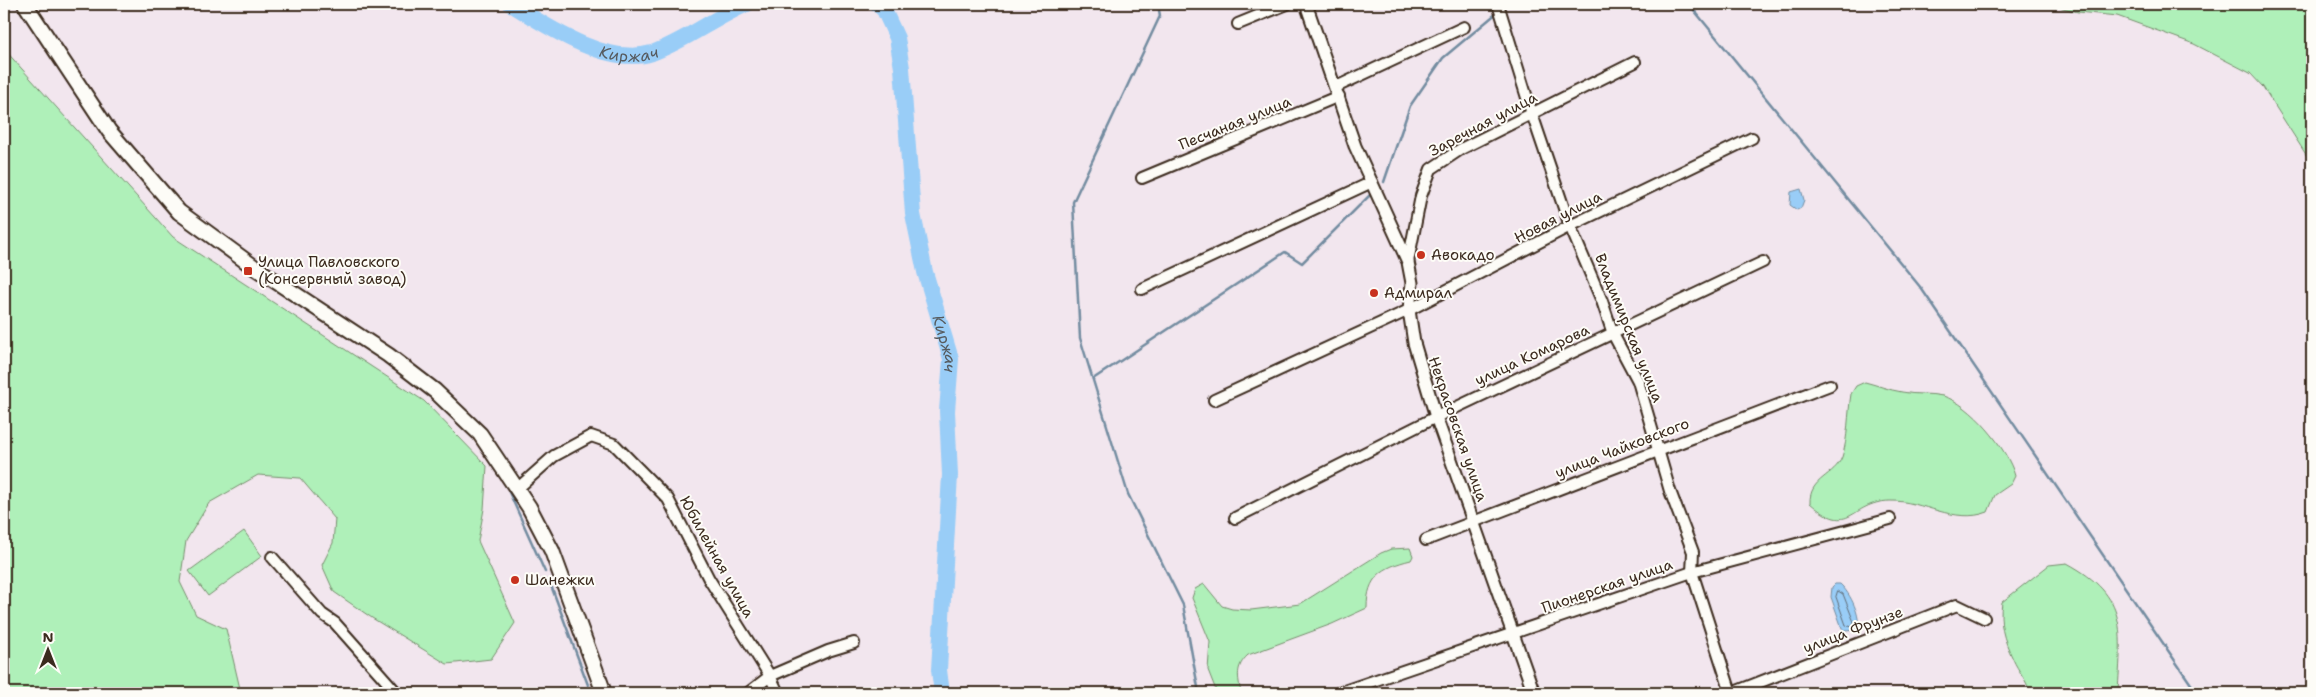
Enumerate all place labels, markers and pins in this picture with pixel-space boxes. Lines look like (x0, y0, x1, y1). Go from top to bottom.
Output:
place label: Авокадо (1431, 245, 1495, 265)
marker: Авокадо (1415, 249, 1427, 261)
place label: Улица Павловского (Консервный завод) (258, 252, 406, 289)
marker: Улица Павловского (Консервный завод) (242, 265, 254, 277)
place label: Адмирал (1384, 283, 1453, 303)
marker: Адмирал (1368, 287, 1380, 299)
place label: Шанежки (525, 570, 595, 590)
marker: Шанежки (509, 574, 521, 586)

